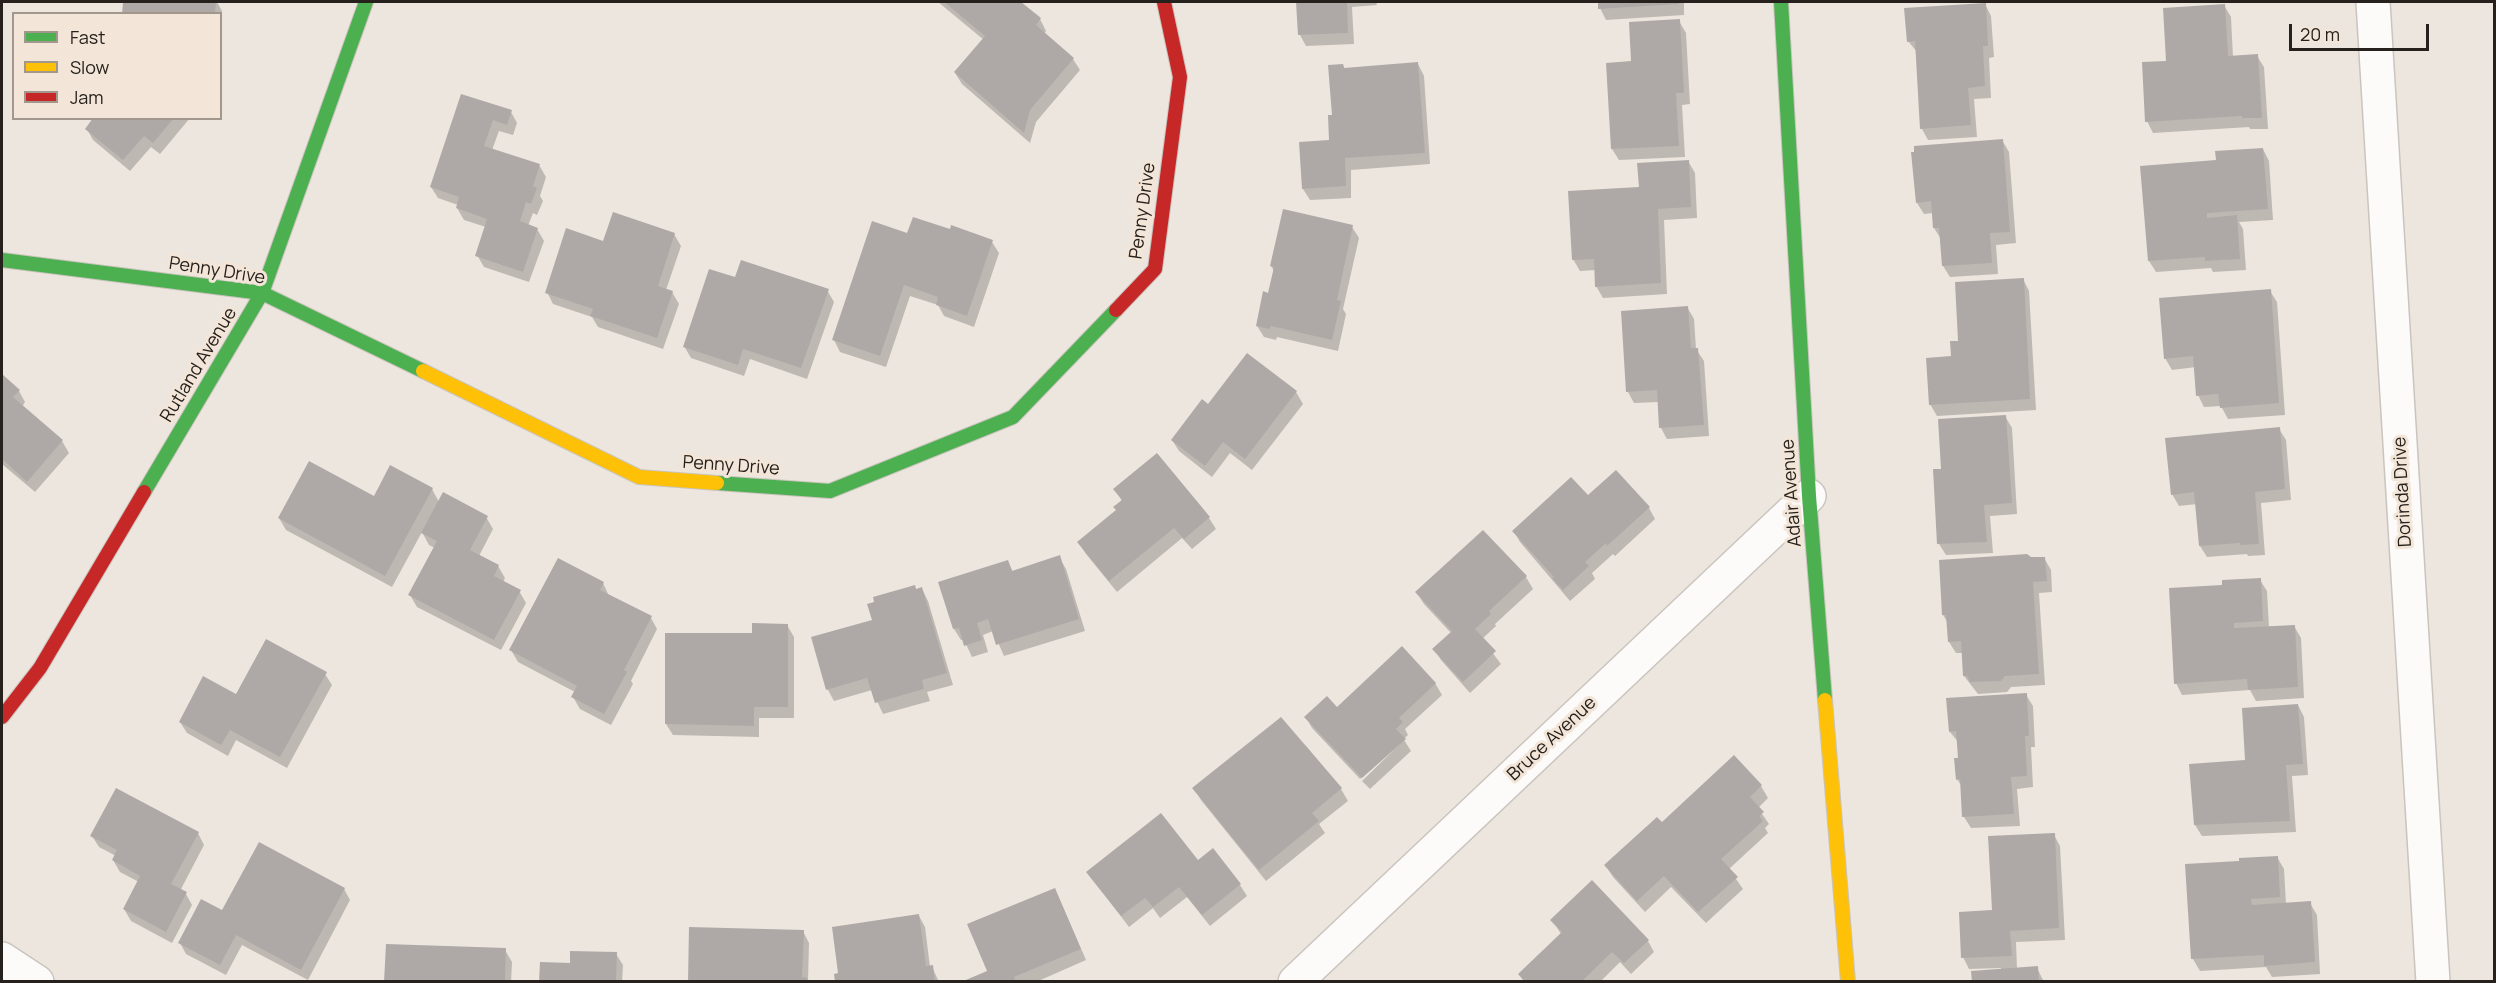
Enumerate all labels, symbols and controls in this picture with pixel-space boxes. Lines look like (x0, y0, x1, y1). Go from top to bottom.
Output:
legend (12, 12, 222, 120)
scale bar (2292, 12, 2432, 50)
text: 20 m (2300, 22, 2340, 46)
text: Fast (70, 25, 105, 49)
text: Slow (70, 55, 109, 79)
text: Jam (70, 85, 104, 109)
street label: Penny Drive (1126, 161, 1160, 261)
street label: Penny Drive (167, 253, 267, 289)
street label: Rutland Avenue (156, 304, 242, 426)
street label: Dorinda Drive (2389, 436, 2417, 548)
street label: Adair Avenue (1777, 438, 1807, 548)
street label: Penny Drive (682, 452, 780, 480)
street label: Bruce Avenue (1503, 692, 1601, 786)

